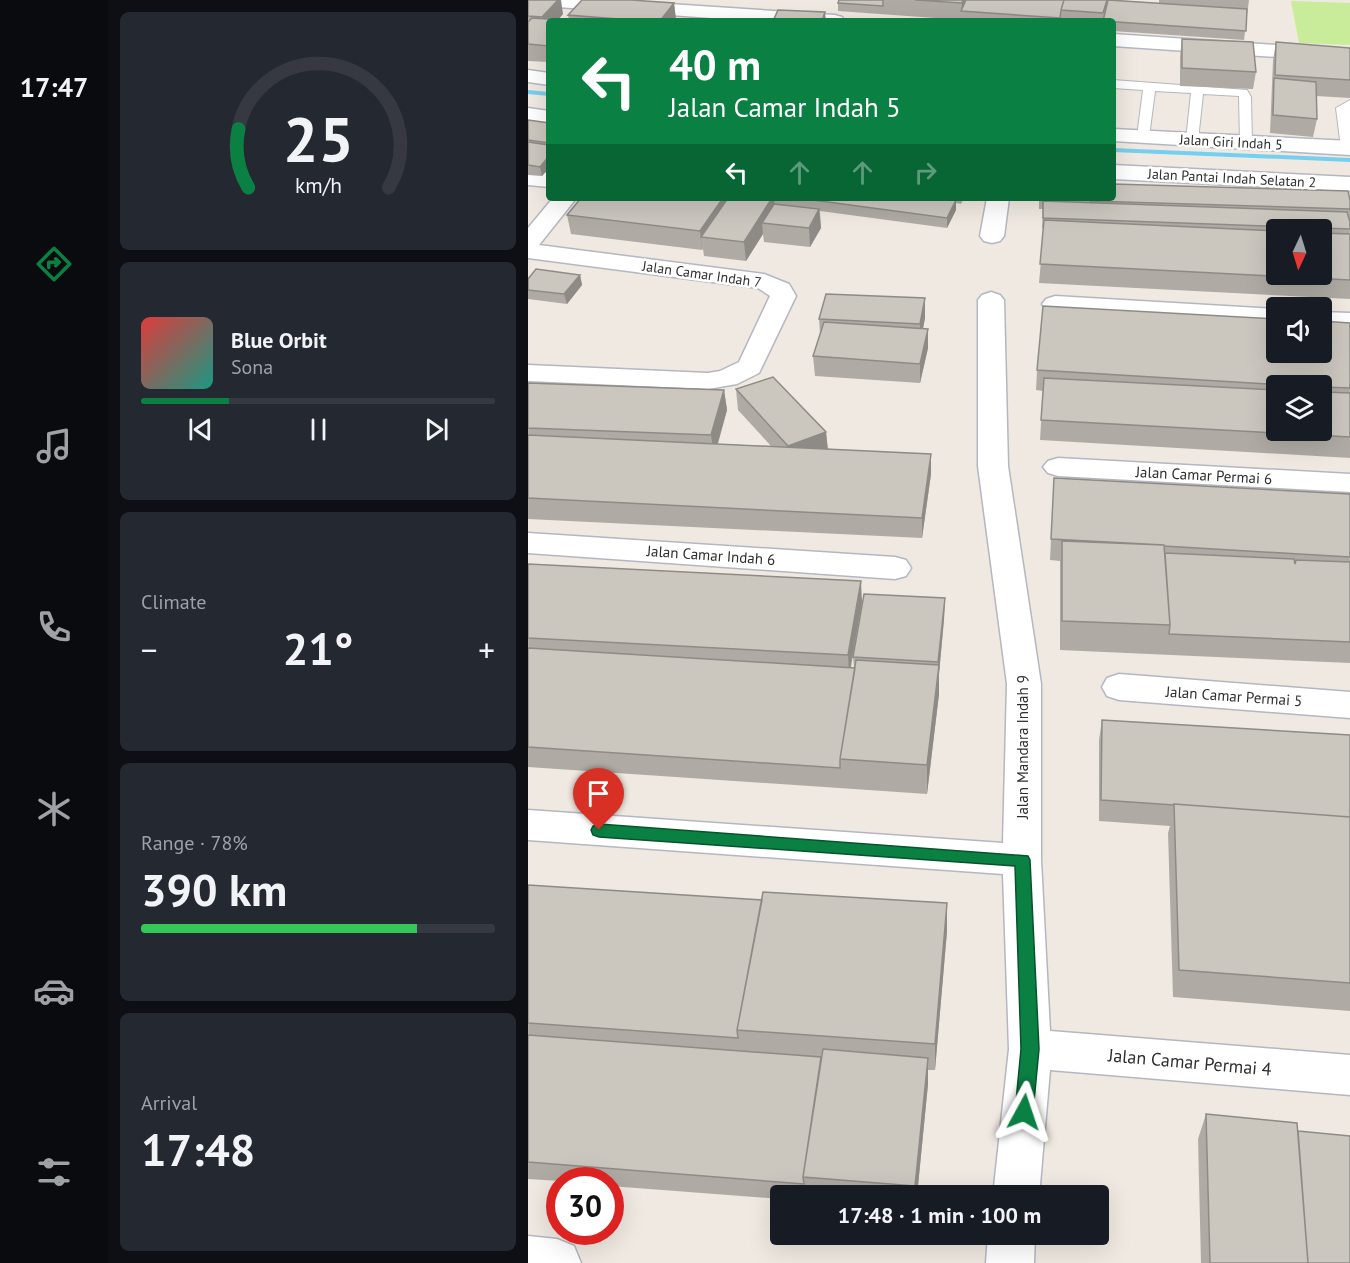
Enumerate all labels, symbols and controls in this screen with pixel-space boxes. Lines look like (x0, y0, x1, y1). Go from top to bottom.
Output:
text: 40 m (669, 37, 761, 92)
icon: left (570, 42, 648, 120)
text: 17:47 (20, 70, 88, 104)
text: Jalan Camar Indah 5 (669, 90, 901, 124)
text: 25 (283, 98, 353, 179)
street label: Jalan Giri Indah 5 (1178, 130, 1283, 154)
icon: left (720, 156, 753, 189)
icon: ahead (783, 156, 816, 189)
icon: ahead (846, 156, 879, 189)
icon: right (909, 156, 942, 189)
street label: Jalan Pantai Indah Selatan 2 (1146, 165, 1317, 191)
text: km/h (294, 171, 341, 199)
north arrow (1266, 219, 1332, 285)
map controls (1266, 219, 1332, 441)
icon: directions (33, 243, 75, 285)
street label: Jalan Camar Indah 7 (640, 257, 763, 291)
button: sound (1266, 297, 1332, 363)
text: Blue Orbit (231, 326, 327, 354)
text: Sona (231, 354, 273, 380)
button: layers (1266, 375, 1332, 441)
icon: previous (184, 413, 217, 446)
icon: pause (302, 413, 335, 446)
icon: next (420, 413, 453, 446)
icon: music (33, 425, 75, 467)
street label: Jalan Camar Permai 6 (1134, 462, 1273, 488)
street label: Jalan Camar Indah 6 (645, 541, 776, 569)
text: Climate (141, 589, 207, 615)
icon: phone (33, 606, 75, 648)
text: 21° (283, 619, 353, 677)
text: − (141, 628, 158, 671)
text: + (478, 628, 495, 671)
street label: Jalan Mandara Indah 9 (1013, 675, 1032, 820)
street label: Jalan Camar Permai 5 (1164, 682, 1303, 710)
pin (573, 768, 624, 830)
icon: arrive (582, 777, 615, 810)
icon: climate (33, 788, 75, 830)
text: Range · 78% (141, 830, 248, 856)
text: 390 km (141, 860, 287, 918)
icon: car (33, 970, 75, 1012)
street label: Jalan Camar Permai 4 (1106, 1043, 1273, 1081)
position arrow (992, 1080, 1056, 1144)
text: Arrival (141, 1090, 197, 1116)
text: 17:48 (141, 1120, 255, 1178)
icon: filters (33, 1151, 75, 1193)
speed limit sign: 30 (546, 1167, 624, 1245)
text: 17:48 · 1 min · 100 m (838, 1201, 1041, 1229)

